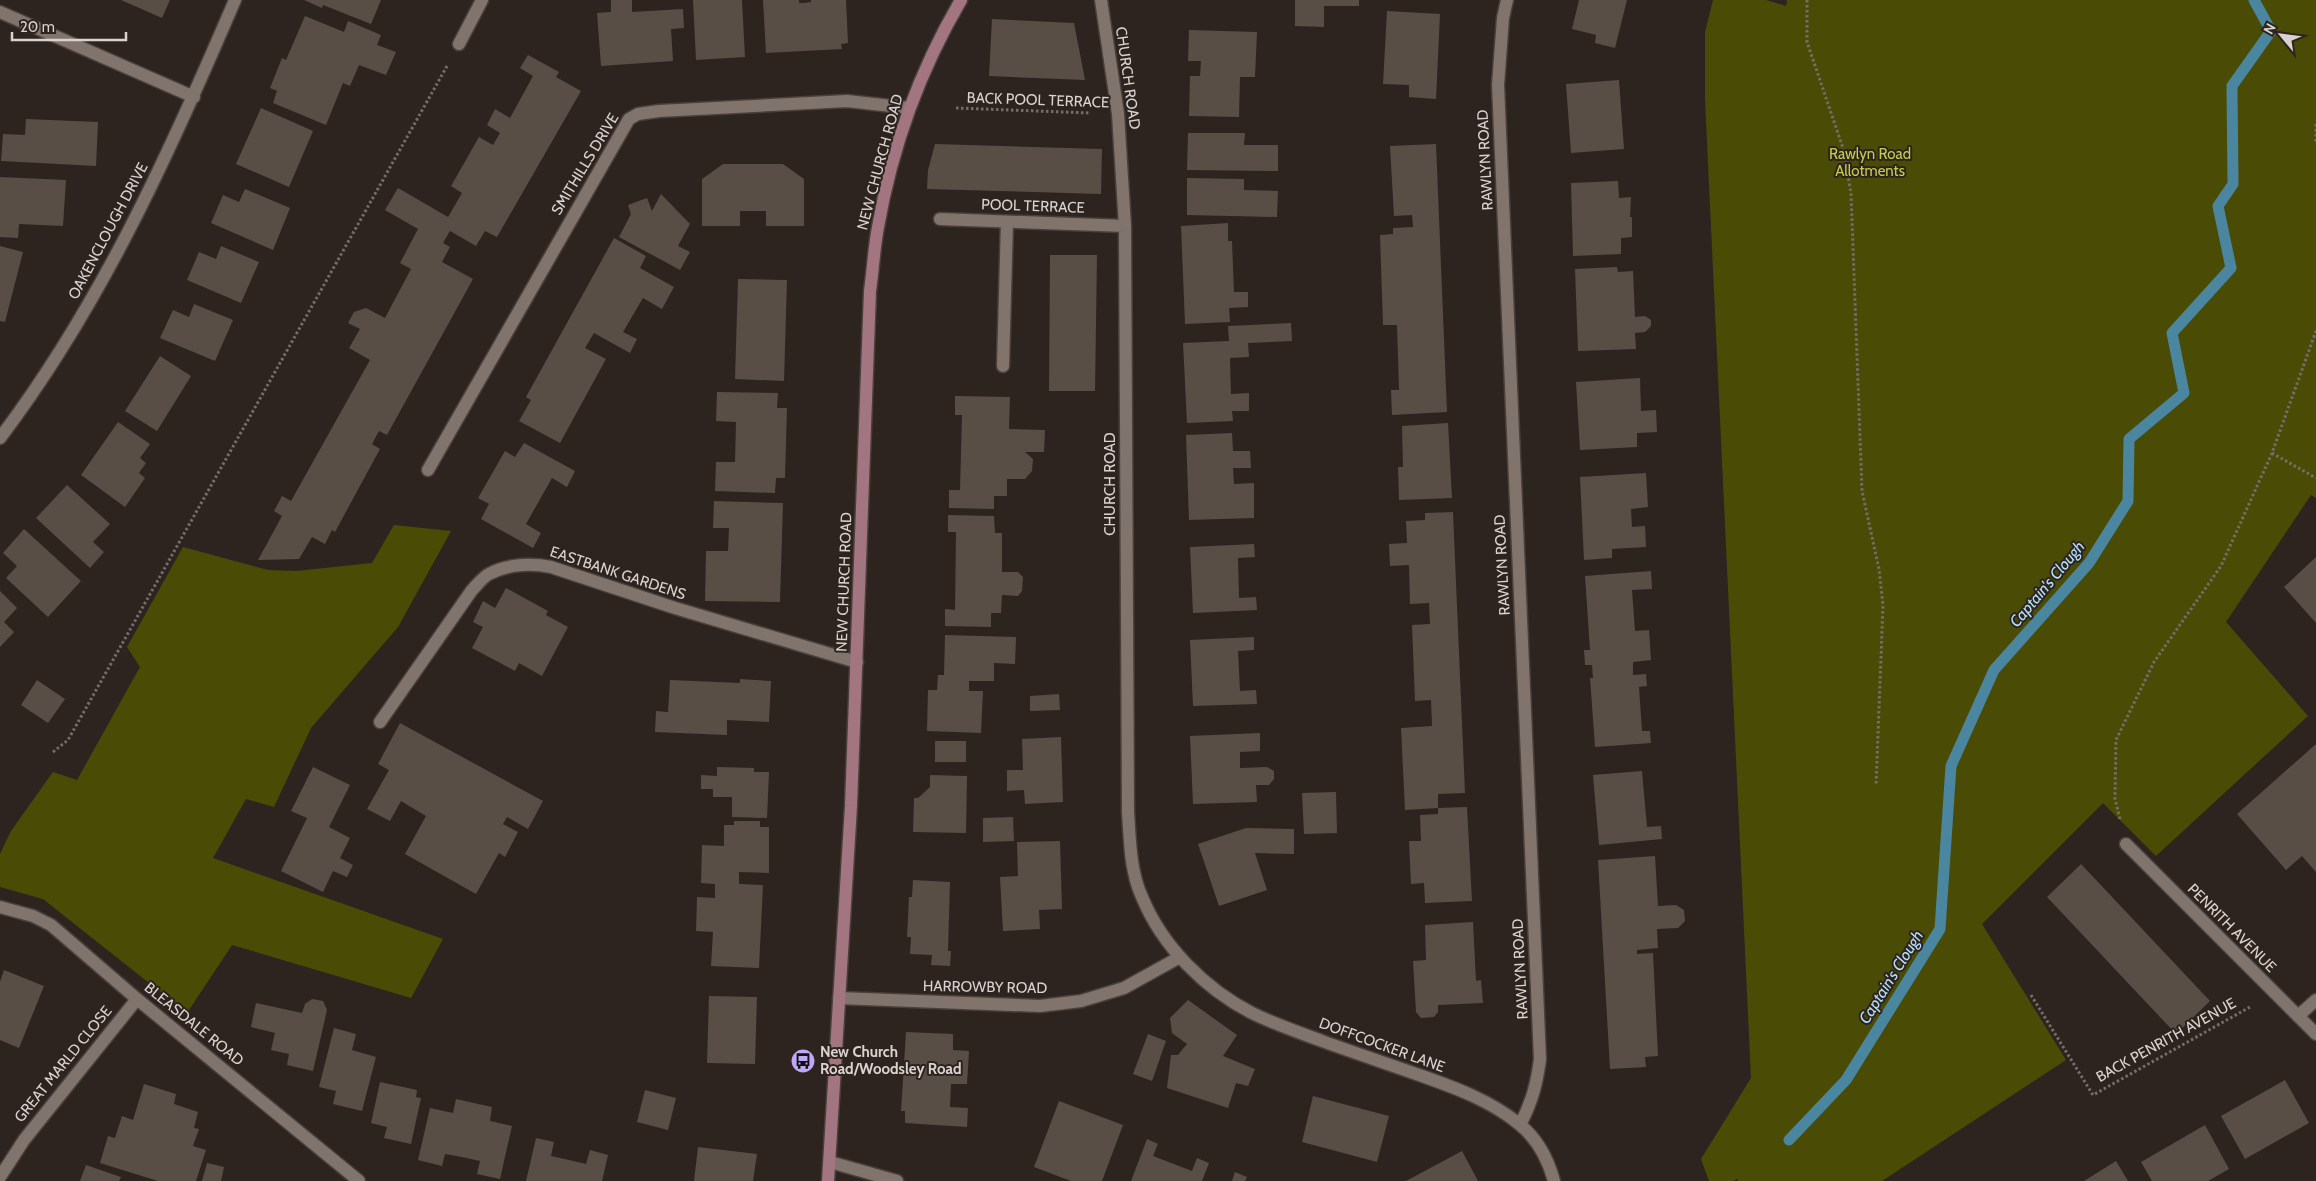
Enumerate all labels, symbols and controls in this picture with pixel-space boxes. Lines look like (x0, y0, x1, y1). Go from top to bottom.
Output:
scale bar (12, 10, 126, 42)
north arrow (2256, 10, 2306, 60)
text: 20 m (20, 18, 55, 36)
text: N (2259, 20, 2280, 37)
street label: CHURCH ROAD (1112, 25, 1144, 131)
street label: BACK POOL TERRACE (966, 89, 1110, 111)
street label: NEW CHURCH ROAD (853, 92, 907, 232)
street label: RAWLYN ROAD (1473, 109, 1497, 211)
street label: SMITHILLS DRIVE (548, 110, 622, 218)
park label: Rawlyn Road Allotments (1829, 145, 1911, 180)
street label: OAKENCLOUGH DRIVE (64, 160, 152, 302)
street label: POOL TERRACE (981, 195, 1085, 217)
street label: CHURCH ROAD (1101, 432, 1119, 536)
street label: NEW CHURCH ROAD (833, 512, 855, 652)
street label: RAWLYN ROAD (1490, 514, 1514, 616)
water label: Captain's Clough (2006, 537, 2088, 631)
street label: EASTBANK GARDENS (548, 543, 688, 604)
street label: PENRITH AVENUE (2184, 880, 2280, 976)
street label: RAWLYN ROAD (1508, 918, 1532, 1020)
water label: Captain's Clough (1855, 927, 1927, 1027)
street label: HARROWBY ROAD (923, 977, 1048, 997)
street label: BLEASDALE ROAD (141, 978, 247, 1070)
street label: BACK PENRITH AVENUE (2093, 994, 2239, 1086)
street label: GREAT MARLD CLOSE (11, 1002, 115, 1126)
street label: DOFFCOCKER LANE (1317, 1014, 1447, 1076)
place label: New Church Road/Woodsley Road (820, 1043, 962, 1078)
bus stop icon: New Church Road/Woodsley Road (790, 1048, 816, 1074)

